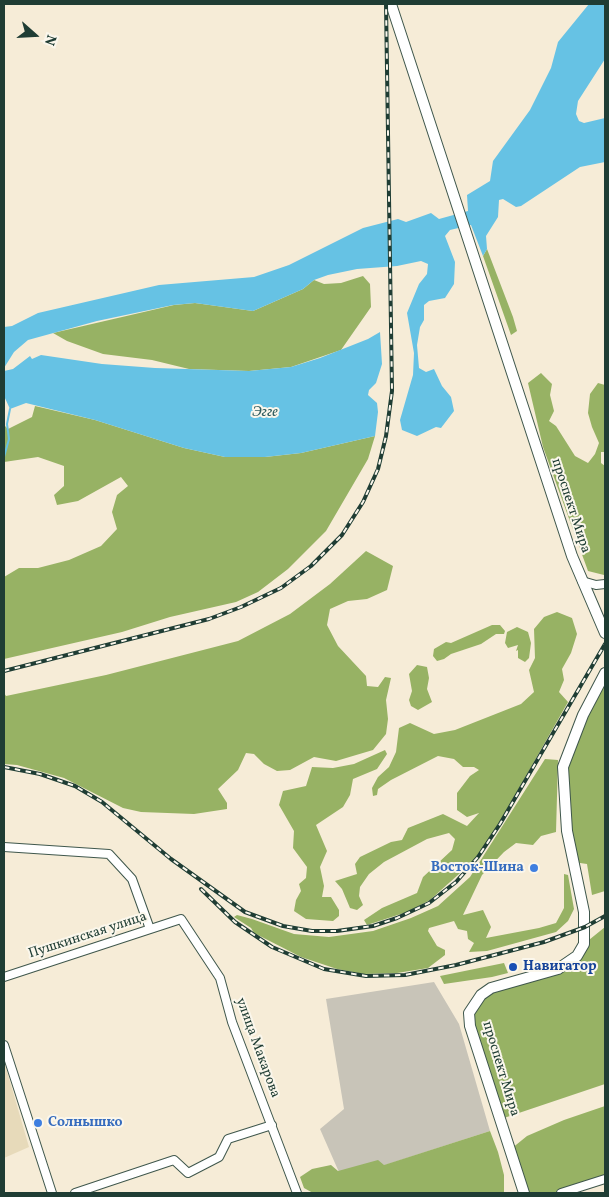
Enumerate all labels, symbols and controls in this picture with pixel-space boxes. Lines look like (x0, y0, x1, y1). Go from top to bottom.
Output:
north arrow (10, 10, 60, 60)
text: N (39, 32, 60, 48)
water label: Эгге (252, 404, 278, 422)
street label: проспект Мира (547, 457, 593, 555)
place label: Восток-Шина (431, 860, 524, 876)
marker: Восток-Шина (528, 862, 540, 874)
street label: Пушкинская улица (27, 909, 149, 963)
place label: Навигатор (523, 959, 597, 975)
marker: Навигатор (507, 961, 519, 973)
street label: улица Макарова (231, 996, 283, 1100)
street label: проспект Мира (478, 1019, 522, 1119)
place label: Солнышко (48, 1115, 123, 1131)
marker: Солнышко (32, 1117, 44, 1129)

